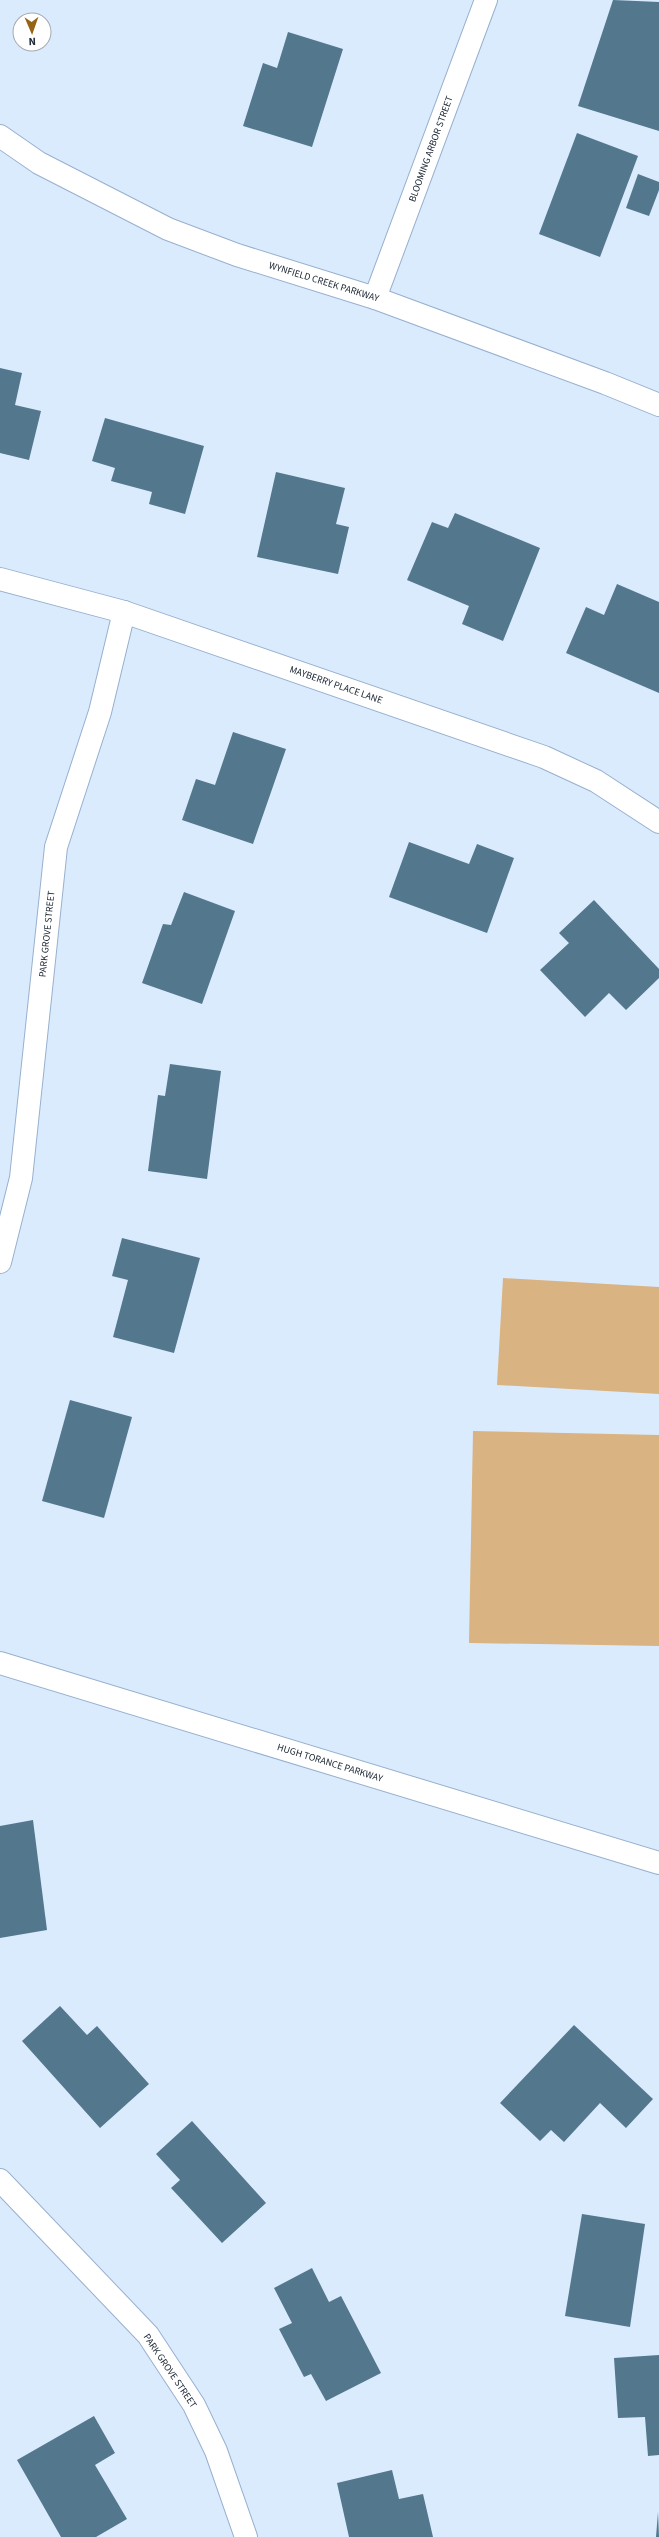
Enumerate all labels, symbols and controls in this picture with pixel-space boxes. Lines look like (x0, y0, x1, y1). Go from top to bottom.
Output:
north arrow (12, 12, 52, 52)
text: N (28, 34, 36, 49)
street label: BLOOMING ARBOR STREET (405, 94, 457, 204)
street label: WYNFIELD CREEK PARKWAY (267, 259, 381, 306)
street label: MAYBERRY PLACE LANE (288, 663, 384, 707)
street label: PARK GROVE STREET (35, 889, 59, 978)
street label: HUGH TORANCE PARKWAY (275, 1740, 385, 1786)
street label: PARK GROVE STREET (140, 2331, 200, 2412)

